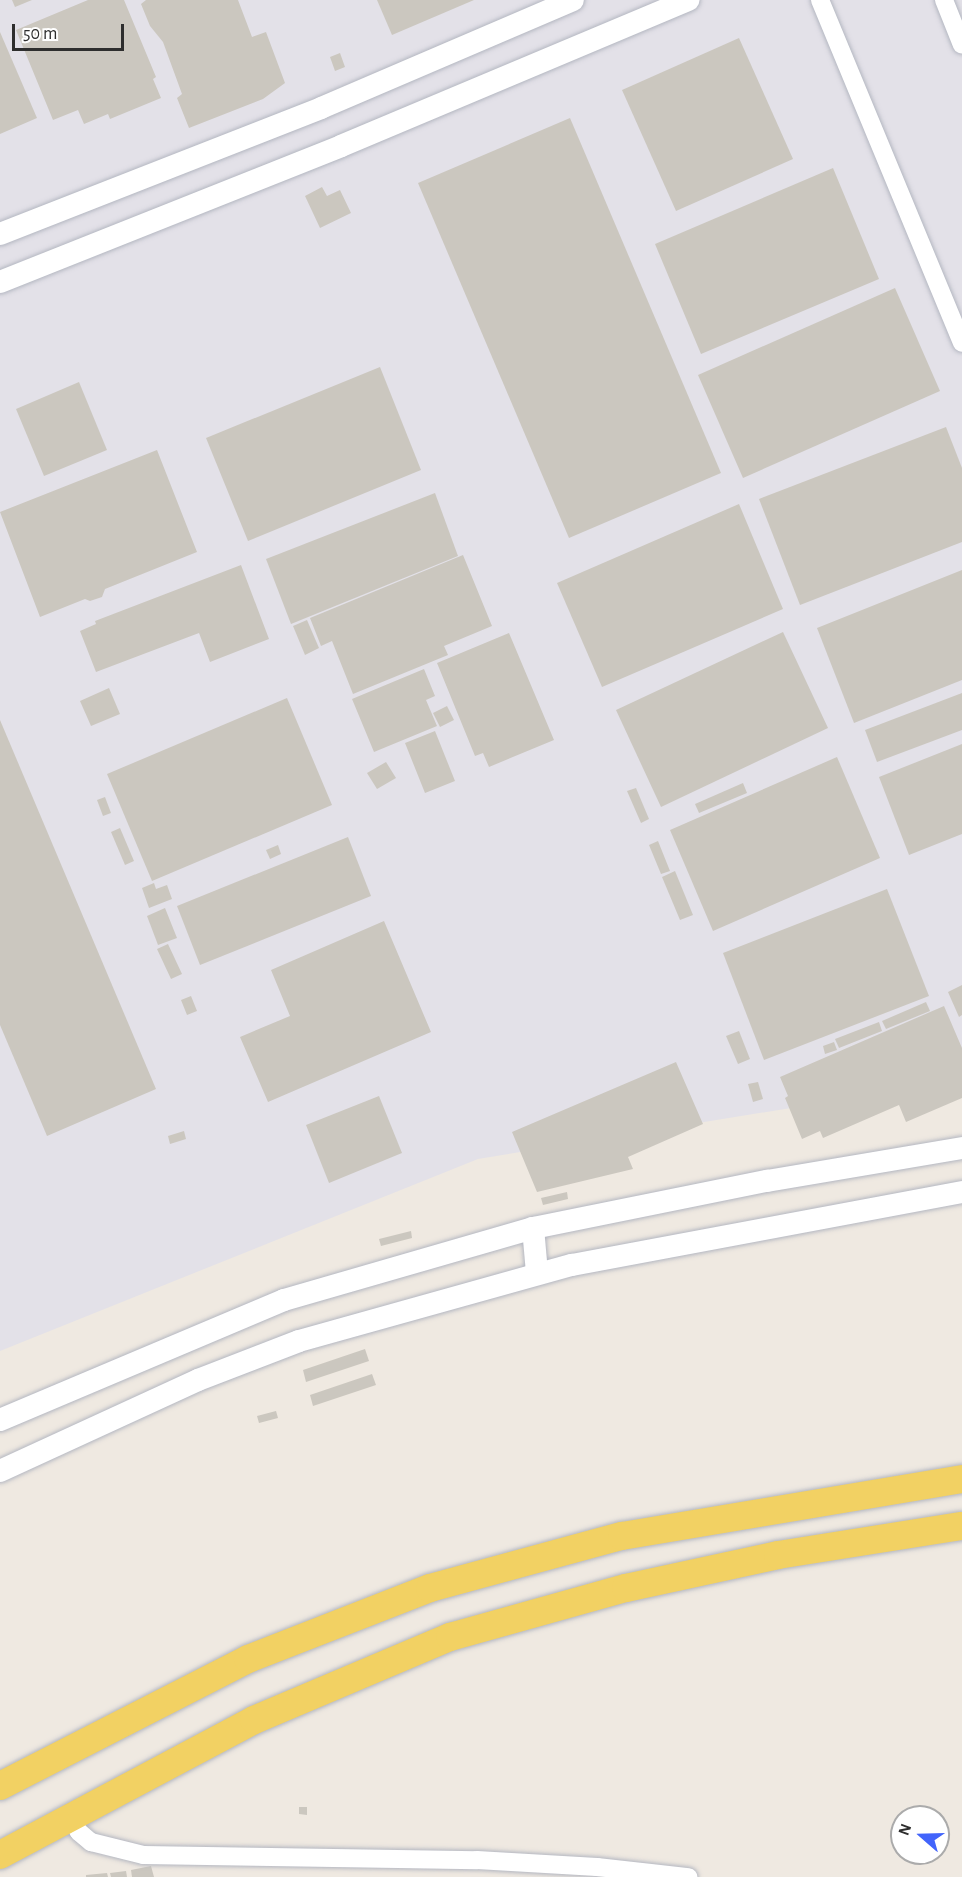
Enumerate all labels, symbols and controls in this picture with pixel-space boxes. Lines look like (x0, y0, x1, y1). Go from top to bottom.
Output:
scale bar (15, 12, 128, 50)
text: 50 m (23, 25, 57, 43)
north arrow (890, 1805, 950, 1865)
text: N (896, 1822, 914, 1837)

